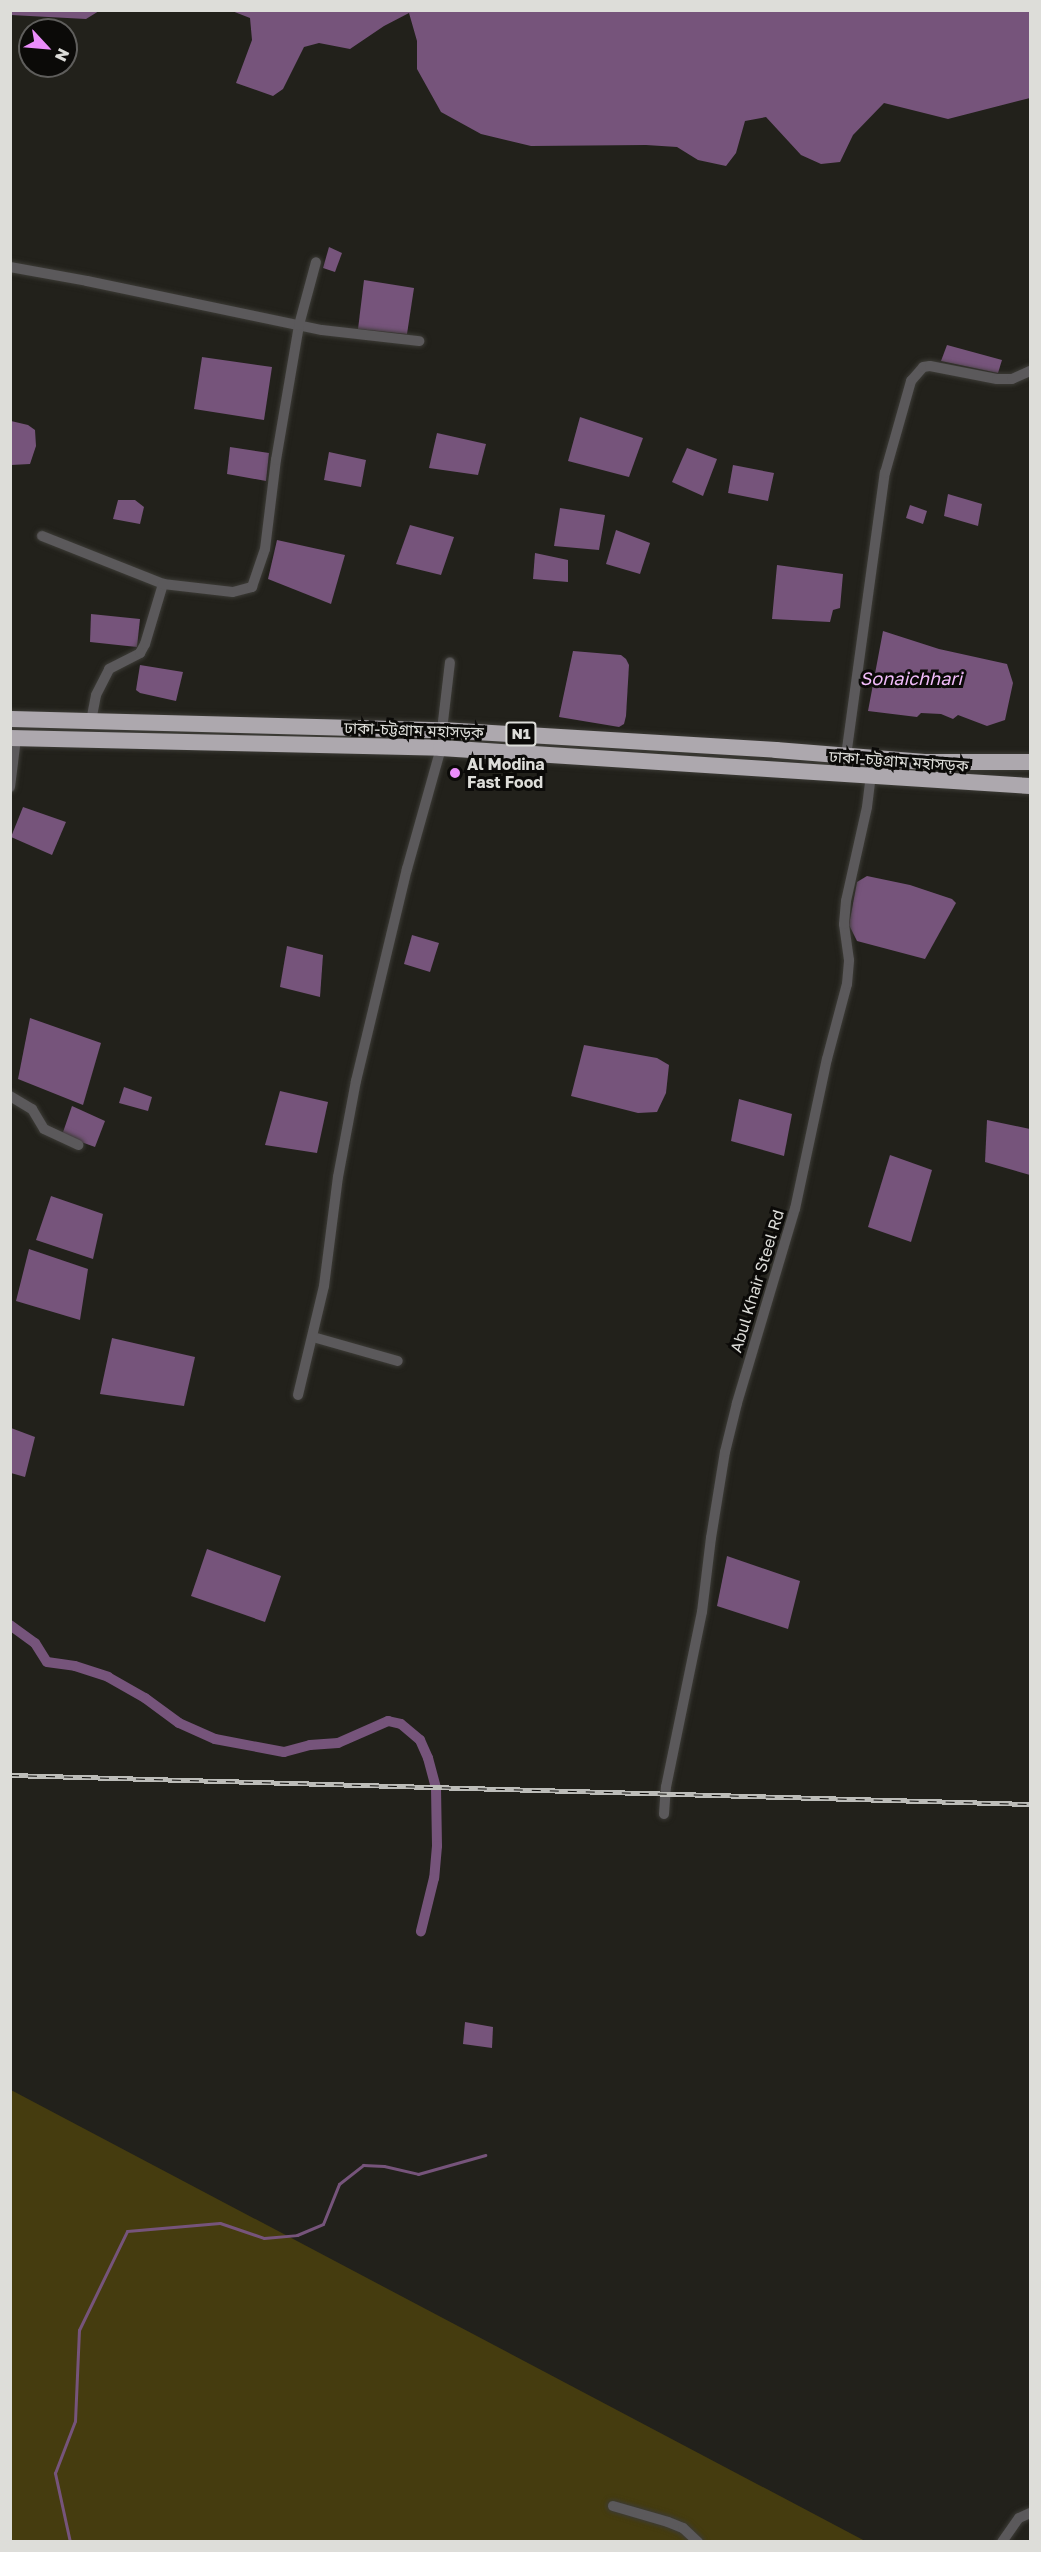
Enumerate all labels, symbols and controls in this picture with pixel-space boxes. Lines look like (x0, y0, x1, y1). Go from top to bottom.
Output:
north arrow (18, 18, 78, 78)
text: N (51, 45, 74, 65)
water label: Sonaichhari (860, 667, 962, 689)
street label: ঢাকা-চট্টগ্রাম মহাসড়ক (344, 718, 484, 742)
road number: N1 (504, 722, 538, 746)
street label: ঢাকা-চট্টগ্রাম মহাসড়ক (829, 747, 969, 775)
place label: Al Modina Fast Food (467, 754, 545, 792)
marker: Al Modina Fast Food (448, 766, 462, 780)
street label: Abul Khair Steel Rd (726, 1207, 788, 1355)

